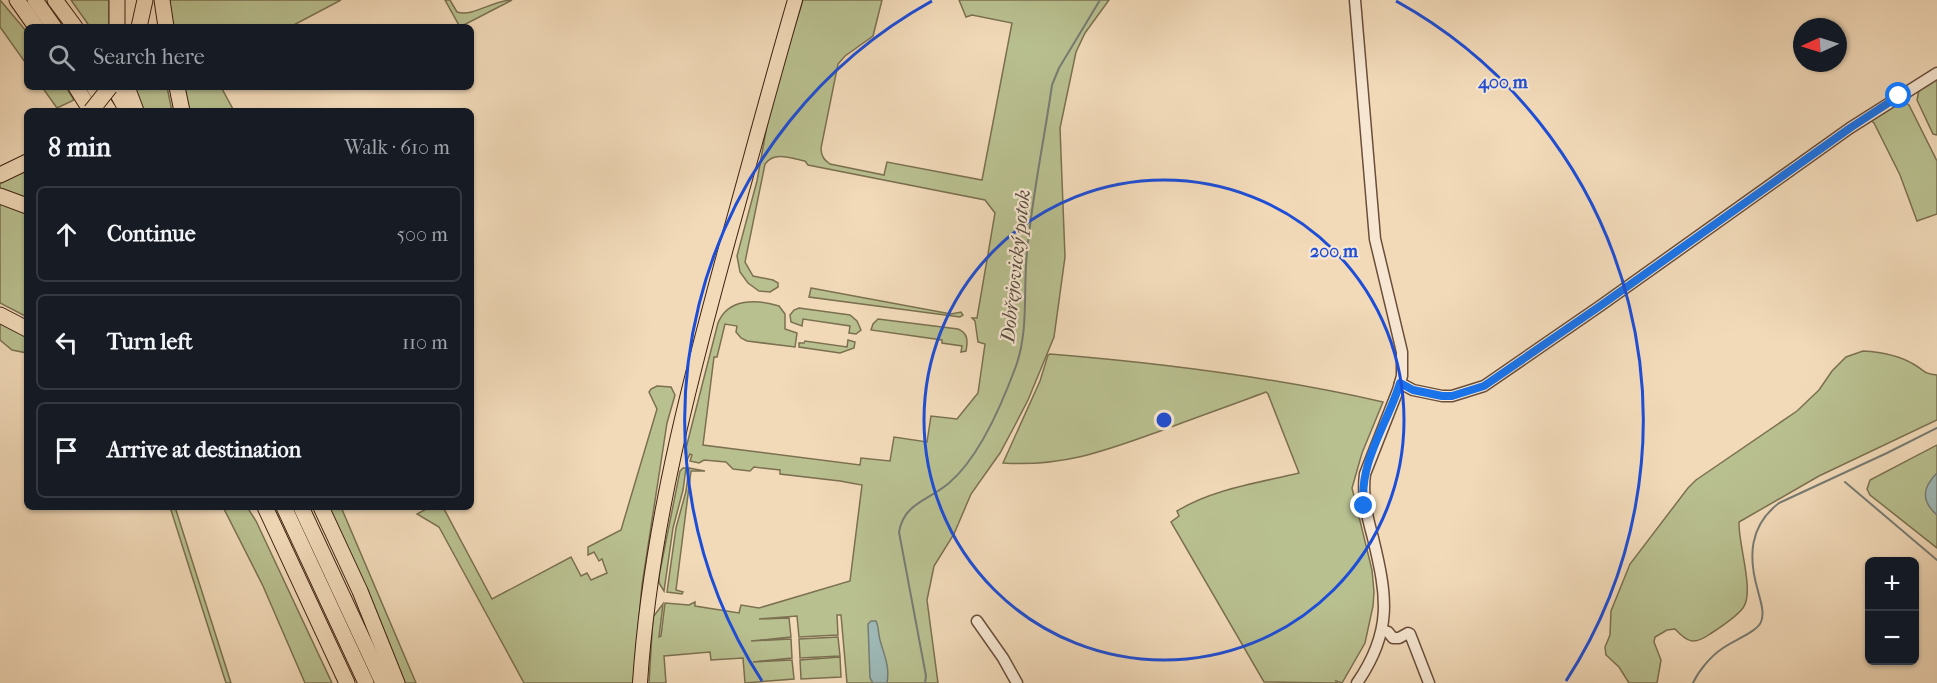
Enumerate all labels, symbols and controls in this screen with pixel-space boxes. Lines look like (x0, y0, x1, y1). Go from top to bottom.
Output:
north arrow (1793, 18, 1847, 72)
search box (24, 24, 474, 90)
icon: search (45, 41, 78, 74)
text: Search here (93, 44, 205, 70)
text: 400 m (1477, 72, 1529, 93)
route start (1885, 82, 1911, 108)
text: 8 min (48, 132, 111, 163)
text: Walk · 610 m (344, 136, 450, 159)
water label: Dobřejovický potok (996, 189, 1035, 346)
icon: ahead (50, 218, 83, 251)
text: Continue (107, 221, 196, 247)
text: 500 m (396, 223, 448, 246)
text: 200 m (1310, 241, 1359, 262)
icon: left (50, 326, 83, 359)
text: Turn left (107, 329, 193, 355)
text: 110 m (402, 331, 448, 354)
centre of rings (1154, 410, 1174, 430)
icon: arrive (50, 434, 83, 467)
text: Arrive at destination (107, 437, 301, 463)
route end (1350, 492, 1376, 518)
map controls (1865, 557, 1919, 665)
button: + (1865, 557, 1919, 611)
button: − (1865, 611, 1919, 665)

